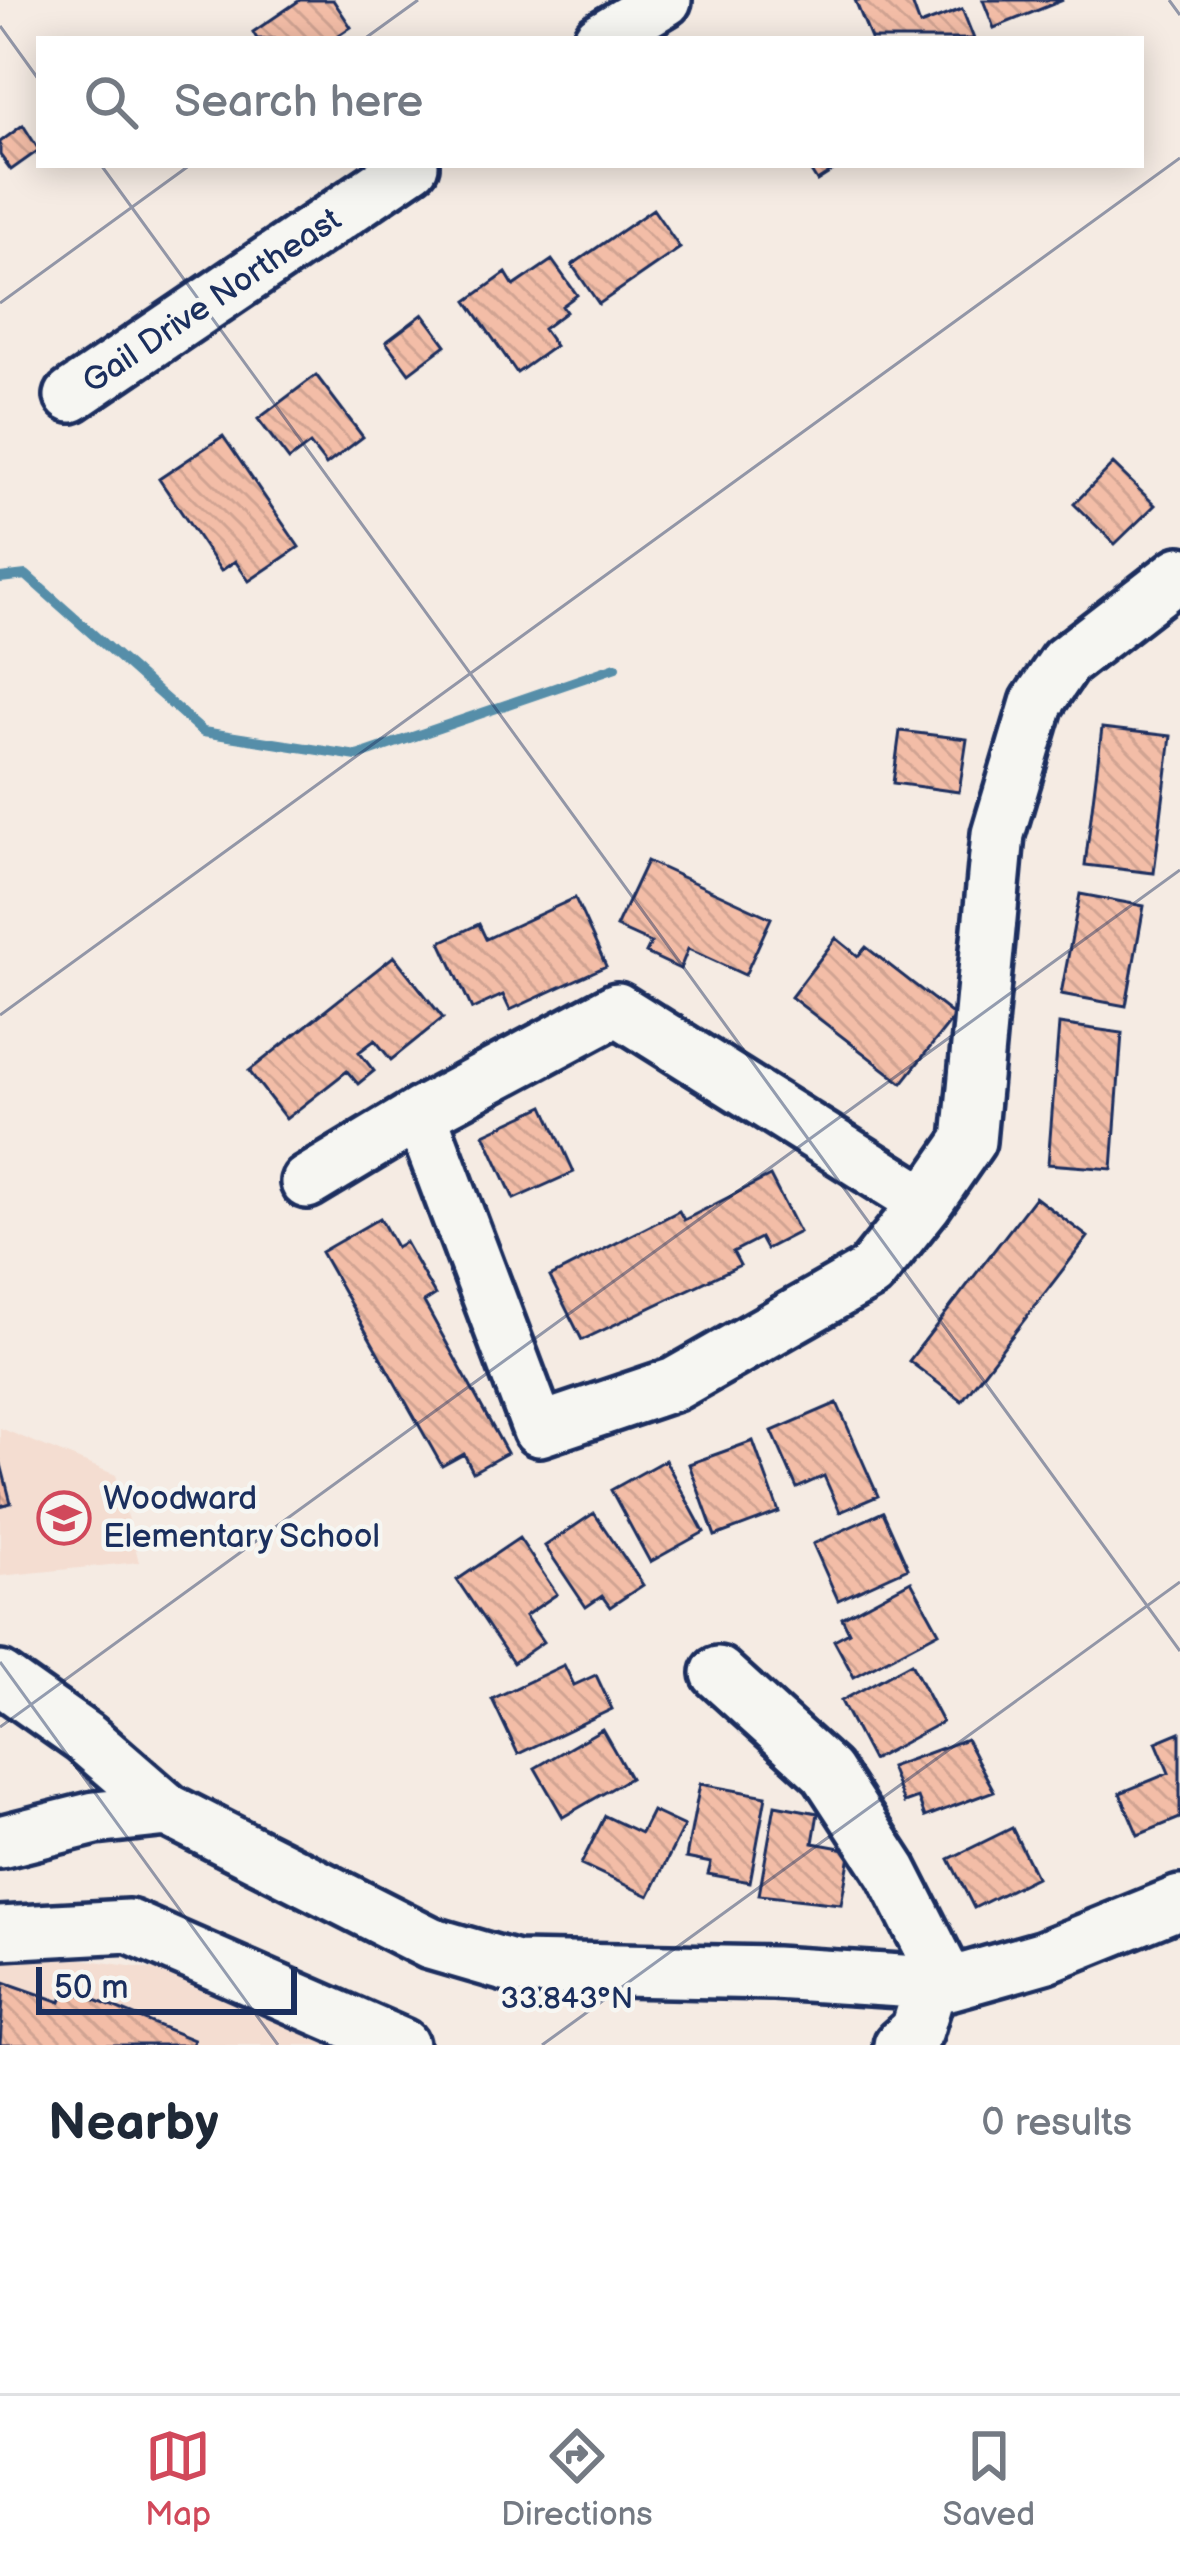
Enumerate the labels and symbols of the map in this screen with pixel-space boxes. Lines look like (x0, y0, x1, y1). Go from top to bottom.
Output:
street label: Gail Drive Northeast (75, 200, 349, 402)
place label: Woodward Elementary School (103, 1479, 380, 1557)
school or university icon: Woodward Elementary School (36, 1490, 92, 1546)
scale bar (36, 1961, 297, 2014)
text: 33.843°N (501, 1981, 633, 2017)

